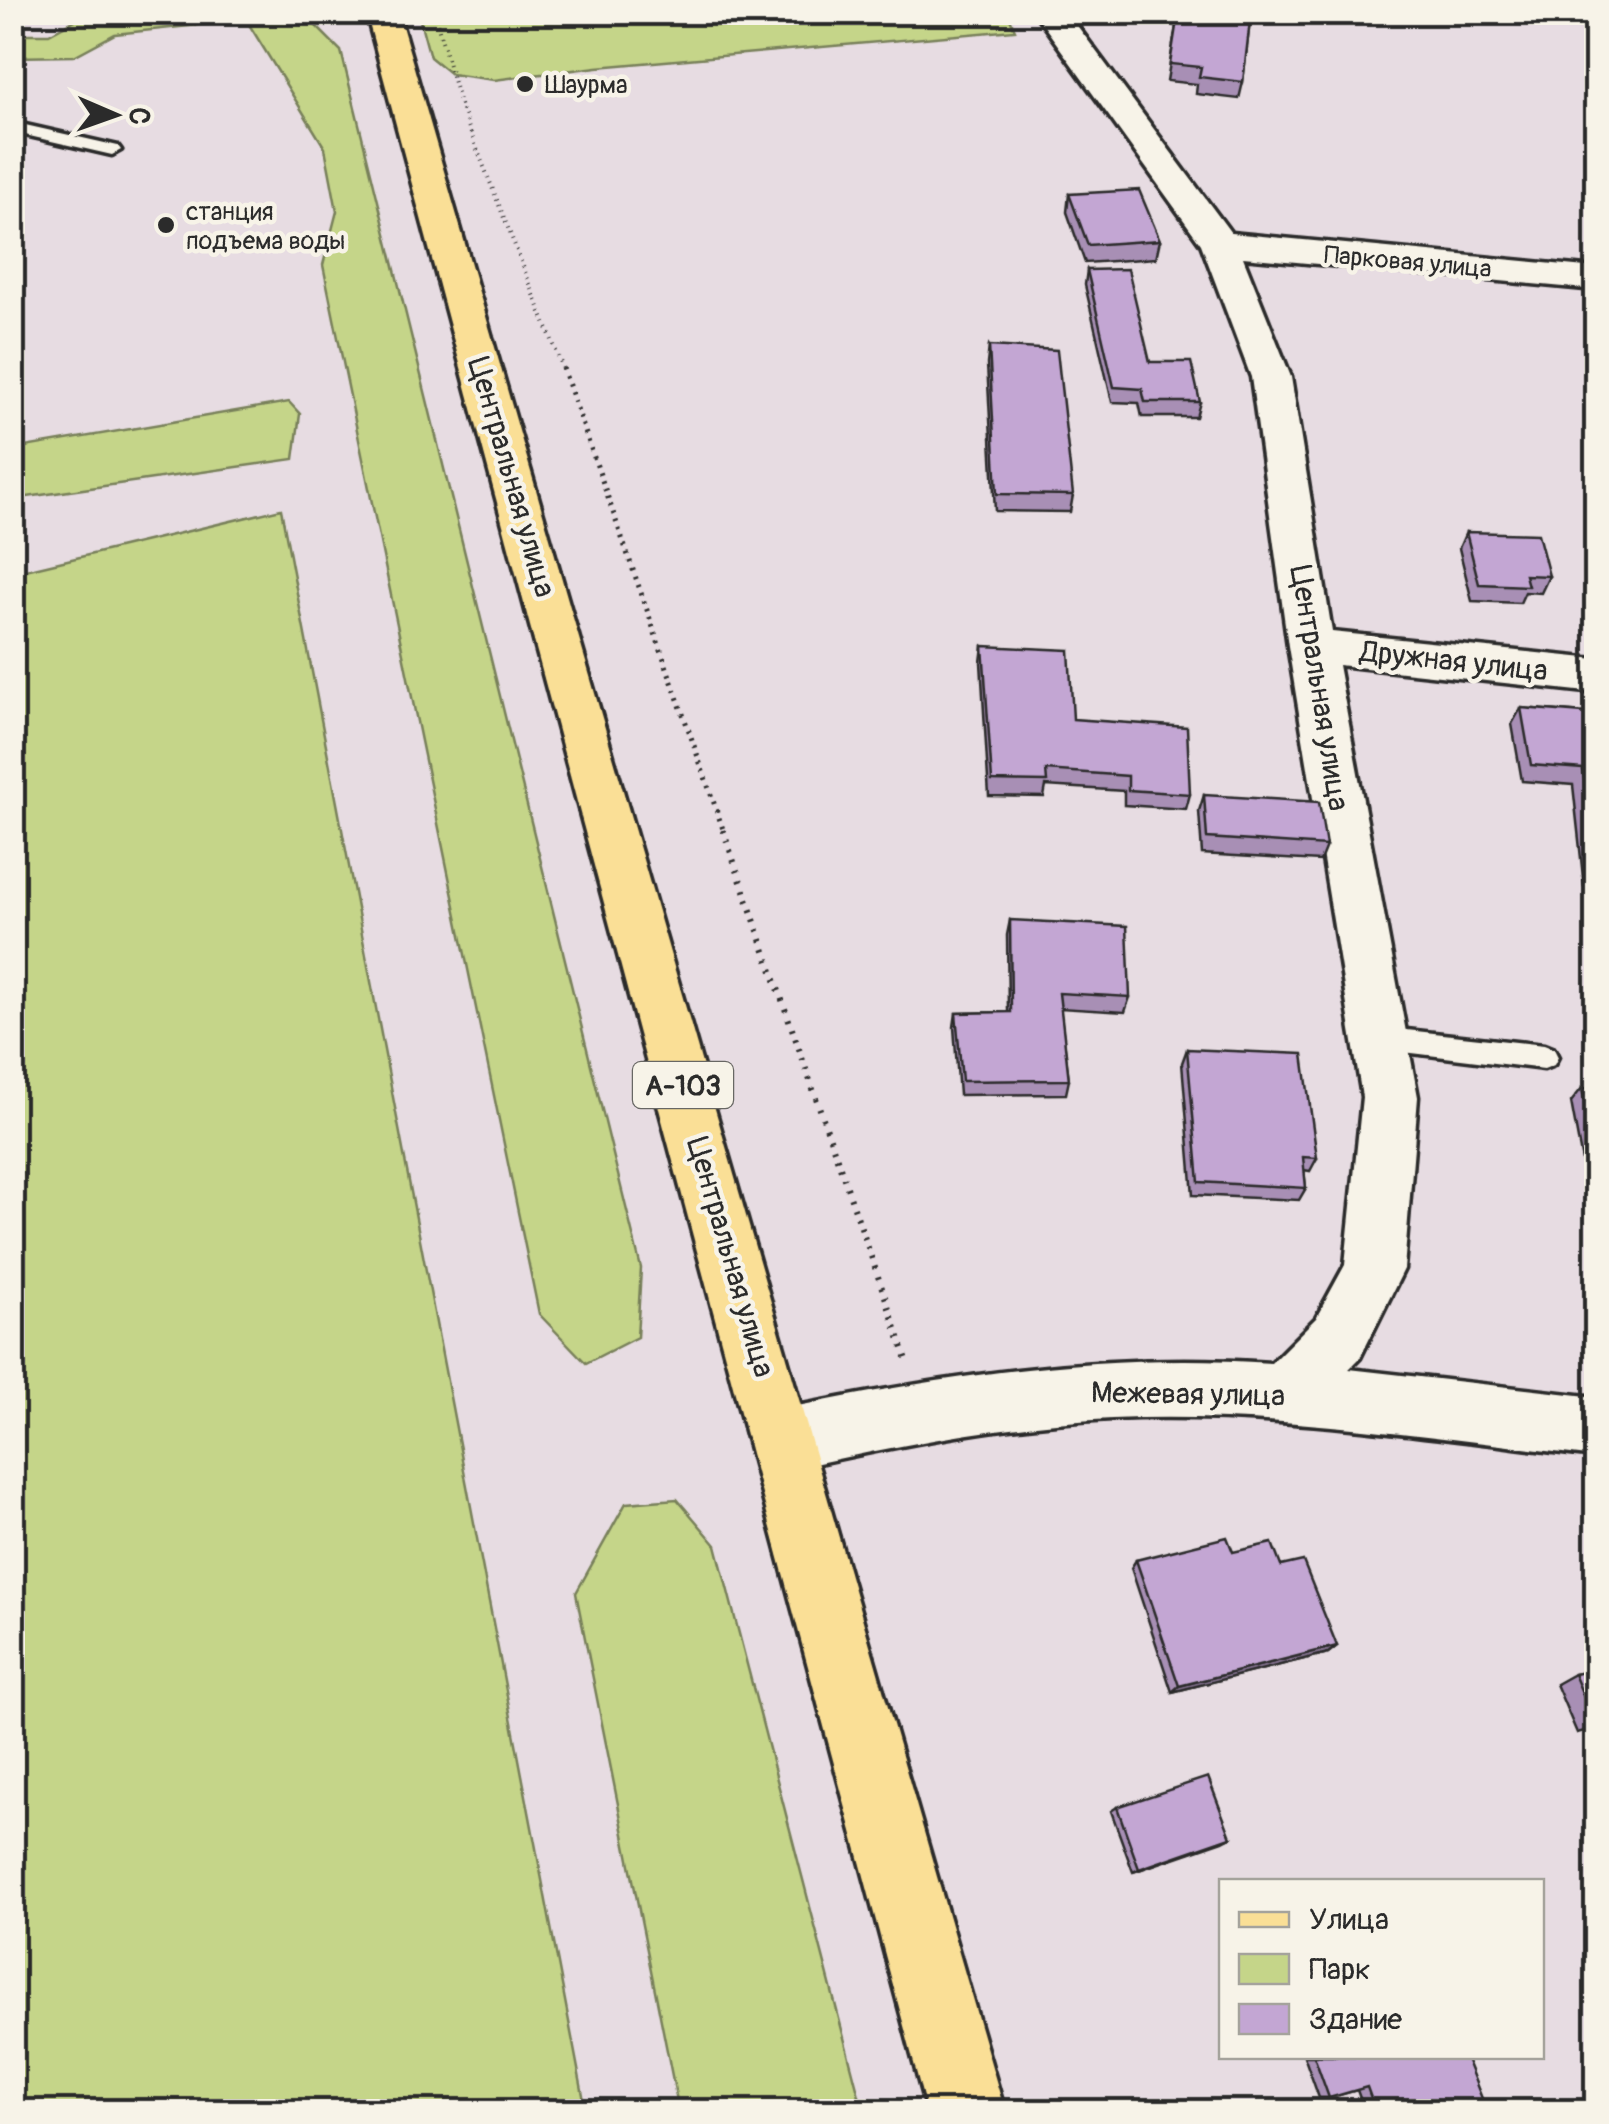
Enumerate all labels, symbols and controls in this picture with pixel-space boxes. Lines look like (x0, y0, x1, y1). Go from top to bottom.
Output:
north arrow (65, 65, 165, 165)
place label: Шаурма (545, 70, 628, 101)
marker: Шаурма (514, 73, 536, 95)
text: С (121, 107, 156, 125)
place label: станция подъема воды (186, 197, 345, 257)
marker: станция подъема воды (155, 214, 177, 236)
street label: Парковая улица (1323, 240, 1493, 285)
street label: Центральная улица (460, 353, 563, 601)
street label: Центральная улица (1282, 563, 1357, 813)
street label: Дружная улица (1357, 633, 1550, 690)
road number: А-103 (633, 1062, 733, 1108)
street label: Центральная улица (679, 1133, 782, 1381)
street label: Межевая улица (1090, 1374, 1286, 1415)
legend (1219, 1879, 1544, 2059)
text: Улица (1309, 1901, 1389, 1938)
text: Парк (1309, 1951, 1371, 1988)
text: Здание (1309, 2001, 1402, 2038)

